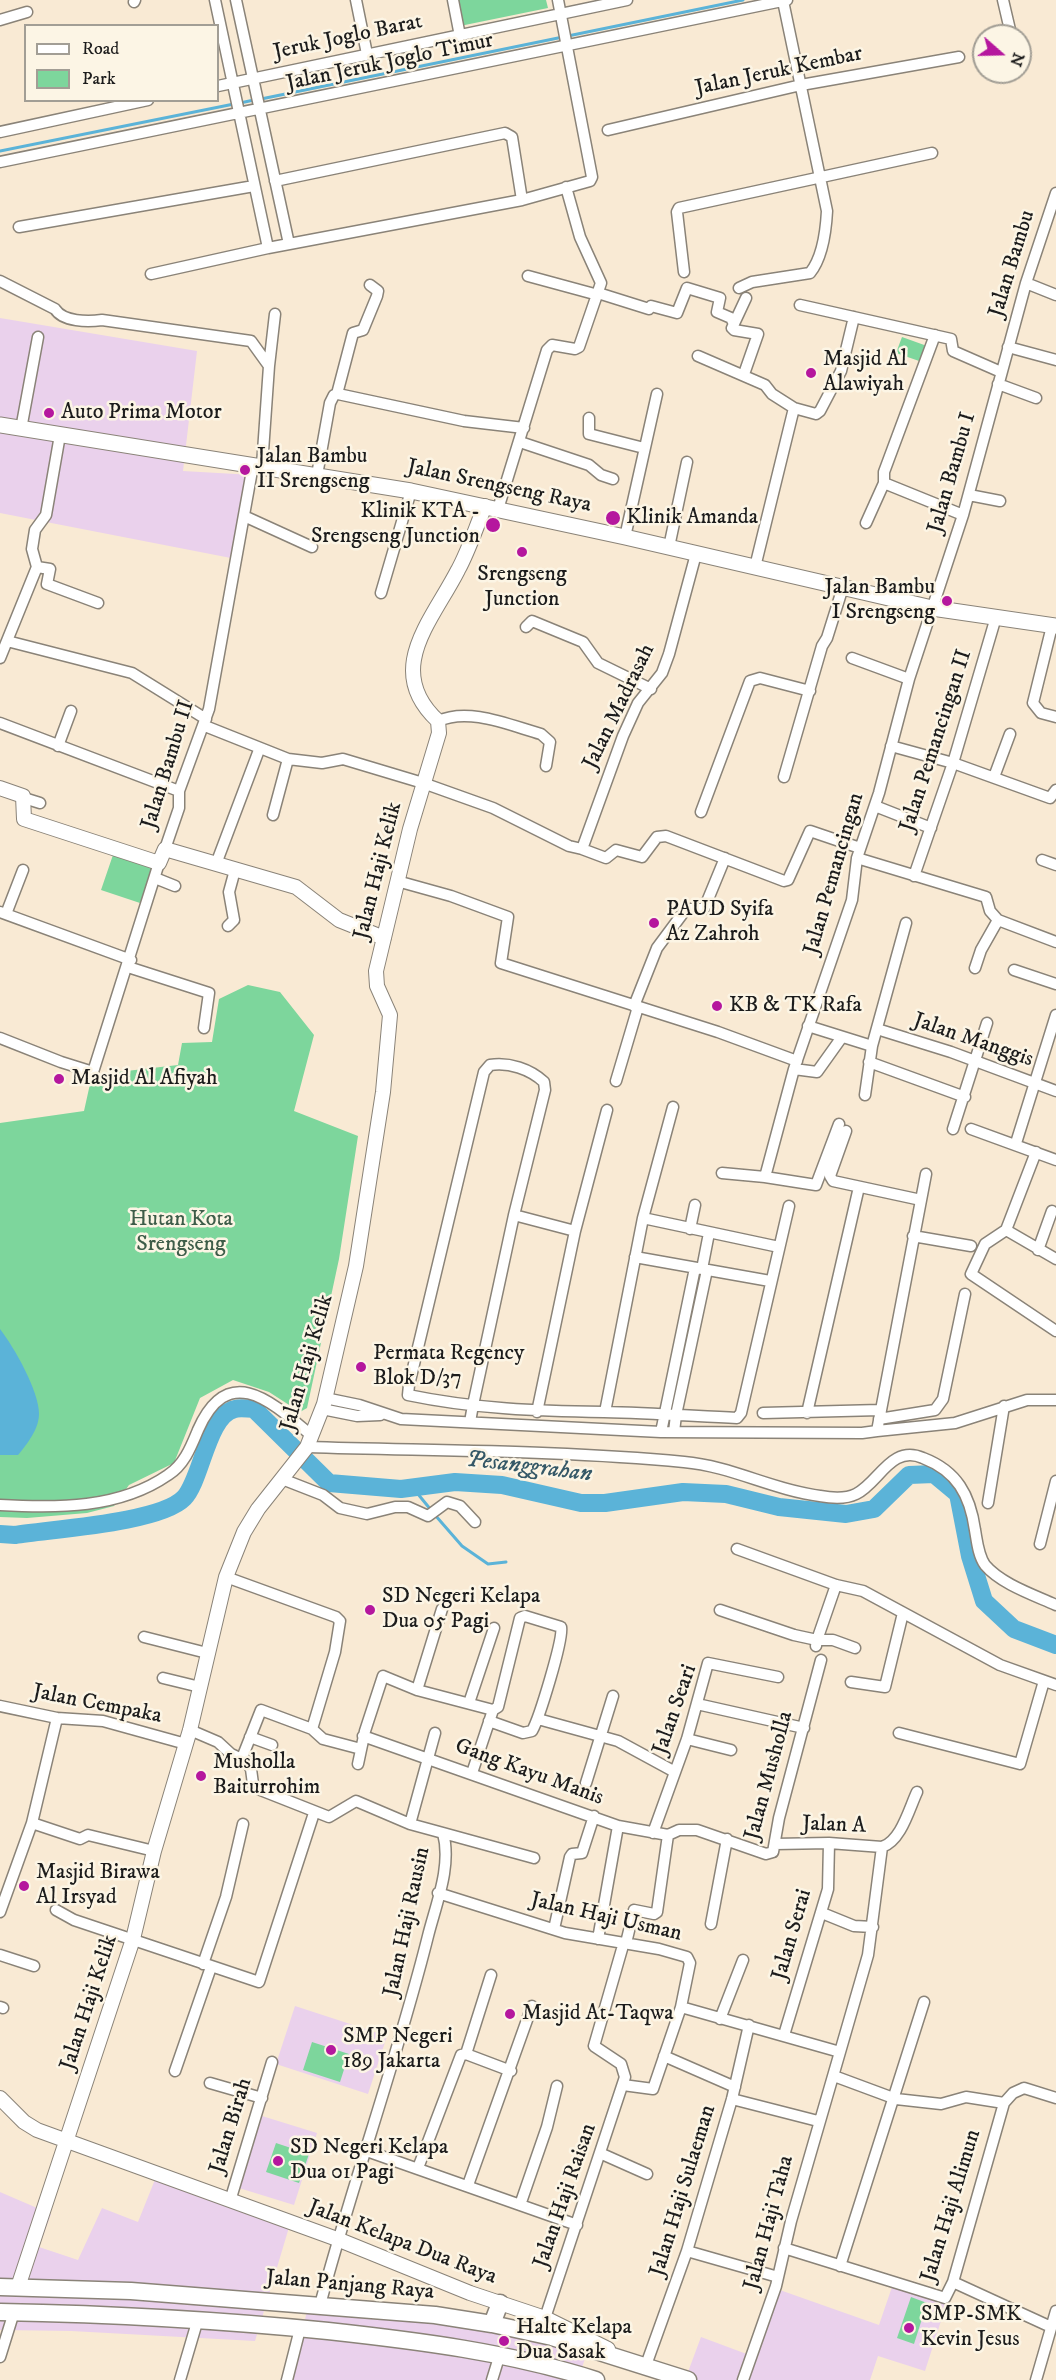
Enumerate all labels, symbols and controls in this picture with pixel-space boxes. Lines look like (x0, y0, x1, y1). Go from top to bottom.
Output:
street label: Jeruk Joglo Barat (271, 9, 425, 67)
legend (24, 24, 219, 102)
north arrow (972, 24, 1032, 84)
street label: Jalan Jeruk Joglo Timur (284, 28, 496, 98)
text: Road (82, 38, 119, 60)
street label: Jalan Jeruk Kembar (693, 41, 865, 103)
text: N (1005, 50, 1029, 69)
text: Park (82, 68, 116, 90)
street label: Jalan Bambu (984, 207, 1042, 321)
place label: Masjid Al Alawiyah (823, 347, 907, 398)
marker: Masjid Al Alawiyah (804, 366, 818, 380)
place label: Auto Prima Motor (61, 400, 222, 426)
marker: Auto Prima Motor (42, 406, 56, 420)
street label: Jalan Bambu I (923, 410, 983, 536)
place label: Jalan Bambu II Srengseng (257, 444, 369, 496)
street label: Jalan Srengseng Raya (404, 455, 594, 519)
marker: Jalan Bambu II Srengseng (238, 463, 252, 477)
place label: Klinik KTA - Srengseng Junction (311, 499, 480, 550)
place label: Klinik Amanda (626, 505, 758, 531)
marker: Klinik Amanda (604, 509, 622, 527)
marker: Klinik KTA - Srengseng Junction (484, 516, 502, 534)
marker: Srengseng Junction (515, 545, 529, 559)
place label: Srengseng Junction (477, 562, 567, 614)
place label: Jalan Bambu I Srengseng (825, 575, 935, 626)
marker: Jalan Bambu I Srengseng (940, 594, 954, 608)
street label: Jalan Madrasah (578, 640, 662, 774)
street label: Jalan Pemancingan II (895, 647, 979, 835)
street label: Jalan Bambu II (137, 697, 201, 833)
street label: Jalan Pemancingan (799, 790, 871, 958)
street label: Jalan Haji Kelik (349, 800, 409, 942)
place label: PAUD Syifa Az Zahroh (666, 897, 774, 948)
marker: PAUD Syifa Az Zahroh (647, 916, 661, 930)
place label: KB & TK Rafa (729, 993, 862, 1019)
marker: KB & TK Rafa (710, 999, 724, 1013)
street label: Jalan Manggis (910, 1008, 1036, 1074)
place label: Masjid Al Afiyah (71, 1066, 217, 1092)
marker: Masjid Al Afiyah (52, 1072, 66, 1086)
park label: Hutan Kota Srengseng (129, 1207, 233, 1258)
street label: Jalan Haji Kelik (276, 1292, 340, 1434)
place label: Permata Regency Blok D/37 (373, 1341, 525, 1392)
marker: Permata Regency Blok D/37 (354, 1360, 368, 1374)
water label: Pesanggrahan (464, 1446, 594, 1490)
place label: SD Negeri Kelapa Dua 05 Pagi (382, 1584, 540, 1636)
marker: SD Negeri Kelapa Dua 05 Pagi (363, 1603, 377, 1617)
street label: Jalan Seari (648, 1661, 704, 1759)
street label: Jalan Cempaka (30, 1680, 164, 1730)
street label: Jalan Musholla (740, 1709, 800, 1843)
street label: Gang Kayu Manis (451, 1734, 607, 1812)
place label: Musholla Baiturrohim (213, 1750, 320, 1802)
marker: Musholla Baiturrohim (194, 1769, 208, 1783)
street label: Jalan A (802, 1812, 866, 1840)
street label: Jalan Haji Rausin (379, 1845, 437, 1999)
place label: Masjid Birawa Al Irsyad (36, 1860, 160, 1912)
marker: Masjid Birawa Al Irsyad (17, 1879, 31, 1893)
street label: Jalan Serai (767, 1886, 819, 1984)
street label: Jalan Haji Usman (528, 1888, 684, 1948)
street label: Jalan Haji Kelik (56, 1932, 124, 2074)
place label: Masjid At-Taqwa (522, 2001, 674, 2027)
marker: Masjid At-Taqwa (503, 2007, 517, 2021)
place label: SMP Negeri 189 Jakarta (343, 2024, 453, 2076)
marker: SMP Negeri 189 Jakarta (324, 2043, 338, 2057)
street label: Jalan Birah (205, 2075, 259, 2177)
street label: Jalan Haji Sulaeman (645, 2102, 723, 2280)
street label: Jalan Haji Raisan (529, 2120, 603, 2272)
street label: Jalan Haji Alimun (916, 2127, 988, 2285)
place label: SD Negeri Kelapa Dua 01 Pagi (290, 2135, 448, 2186)
street label: Jalan Haji Taha (739, 2153, 801, 2293)
marker: SD Negeri Kelapa Dua 01 Pagi (271, 2154, 285, 2168)
street label: Jalan Kelapa Dua Raya (304, 2195, 500, 2291)
street label: Jalan Panjang Raya (265, 2266, 435, 2306)
place label: SMP-SMK Kevin Jesus (921, 2302, 1021, 2354)
place label: Halte Kelapa Dua Sasak (516, 2315, 632, 2366)
marker: SMP-SMK Kevin Jesus (902, 2321, 916, 2335)
marker: Halte Kelapa Dua Sasak (497, 2334, 511, 2348)

